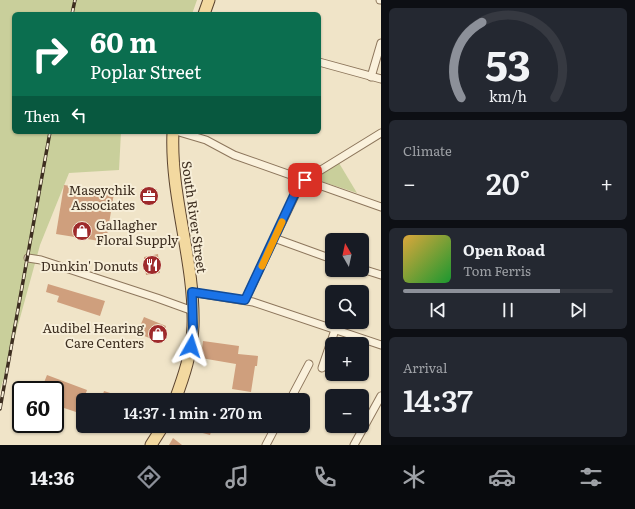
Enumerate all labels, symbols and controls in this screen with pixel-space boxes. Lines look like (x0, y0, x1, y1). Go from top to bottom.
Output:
text: 60 m (90, 20, 157, 62)
icon: right (24, 28, 76, 80)
text: 53 (485, 32, 531, 94)
text: Poplar Street (90, 58, 201, 85)
text: km/h (489, 85, 528, 106)
text: Then (24, 104, 60, 127)
icon: left (68, 104, 90, 126)
text: Climate (403, 141, 452, 160)
street label: South River Street (178, 160, 212, 275)
text: 20° (486, 160, 530, 204)
pin (288, 163, 322, 197)
text: − (403, 166, 416, 199)
text: + (600, 166, 613, 199)
icon: arrive (294, 169, 316, 191)
place label: Maseychik Associates (69, 180, 136, 214)
office icon: Maseychik Associates (138, 185, 160, 207)
place label: Gallagher Floral Supply (96, 215, 179, 249)
shop icon: Gallagher Floral Supply (71, 220, 93, 242)
north arrow (325, 233, 369, 277)
map controls (325, 233, 369, 433)
text: Open Road (463, 238, 545, 261)
restaurant icon: Dunkin' Donuts (141, 254, 163, 276)
place label: Dunkin' Donuts (41, 256, 138, 275)
text: Tom Ferris (463, 261, 531, 280)
button: search (325, 285, 369, 329)
icon: previous (427, 299, 449, 321)
icon: pause (497, 299, 519, 321)
icon: next (567, 299, 589, 321)
place label: Audibel Hearing Care Centers (43, 318, 145, 352)
shop icon: Audibel Hearing Care Centers (147, 323, 169, 345)
position arrow (170, 325, 212, 367)
button: + (325, 337, 369, 381)
text: Arrival (403, 358, 447, 377)
text: 14:37 (403, 377, 473, 421)
speed limit sign: 60 (12, 381, 64, 433)
button: − (325, 389, 369, 433)
text: 14:37 · 1 min · 270 m (124, 401, 262, 424)
icon: directions (135, 463, 163, 491)
icon: music (223, 463, 251, 491)
icon: phone (311, 463, 339, 491)
icon: climate (400, 463, 428, 491)
icon: car (488, 463, 516, 491)
icon: filters (577, 463, 605, 491)
text: 14:36 (30, 464, 74, 491)

